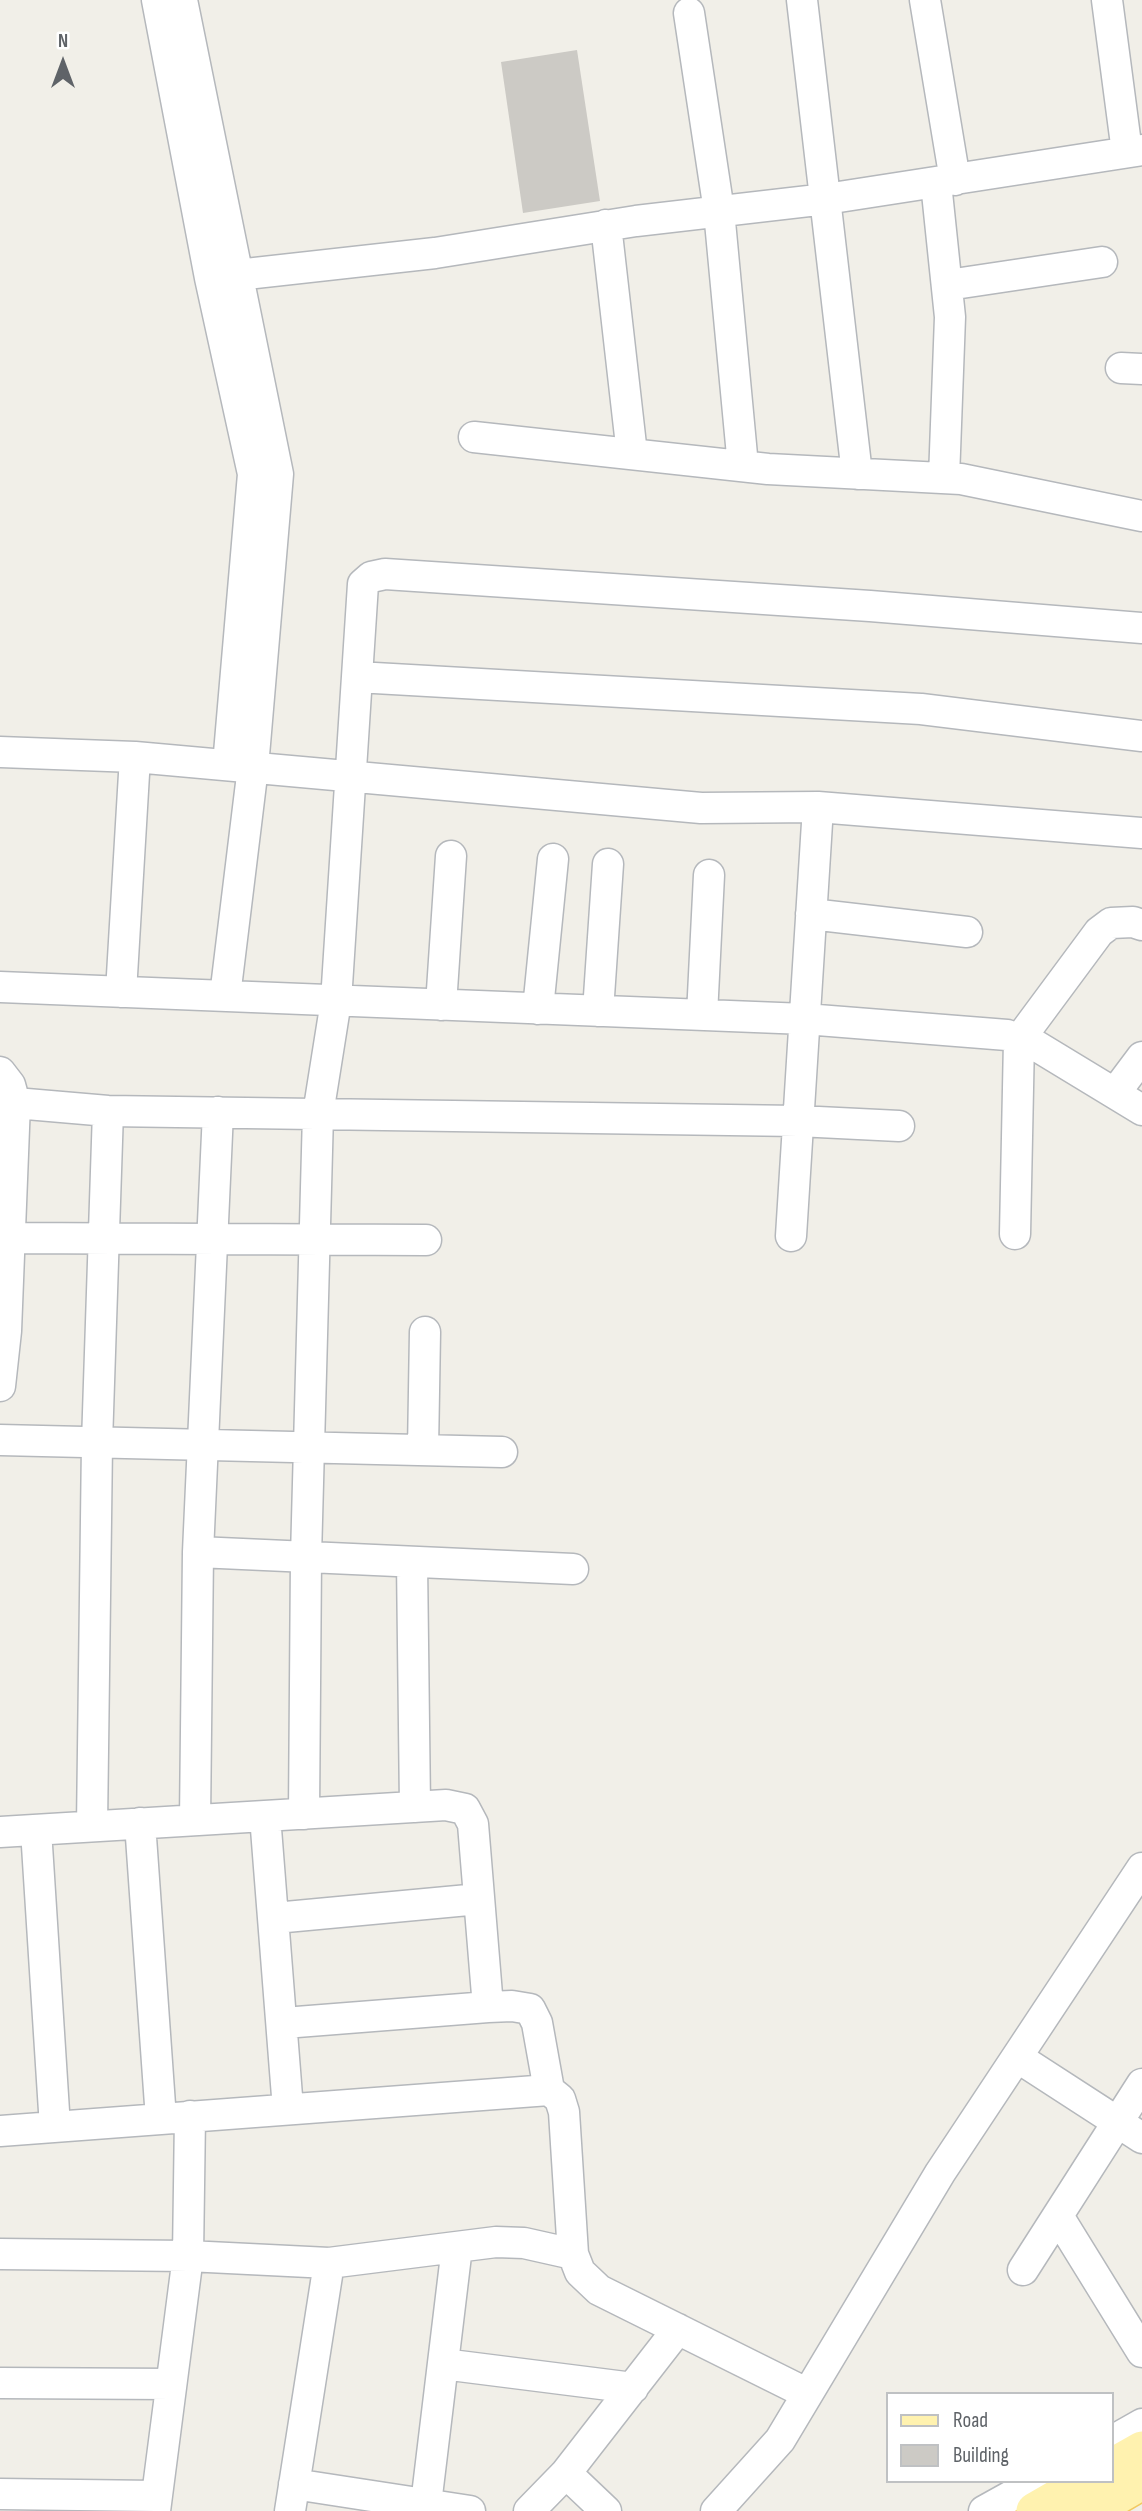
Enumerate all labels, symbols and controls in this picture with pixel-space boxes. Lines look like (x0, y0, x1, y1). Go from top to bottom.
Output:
north arrow (28, 28, 98, 98)
text: N (58, 30, 68, 53)
legend (886, 2392, 1114, 2483)
text: Road (953, 2408, 988, 2433)
text: Building (953, 2443, 1009, 2468)

